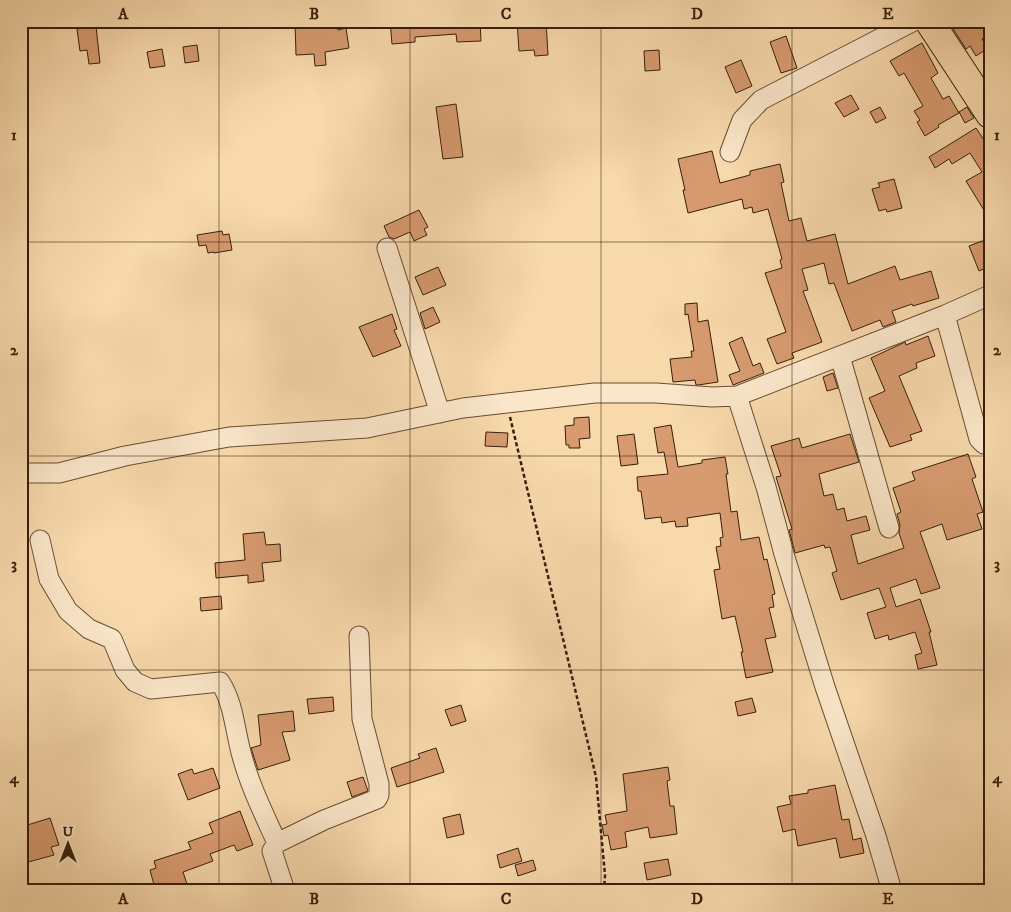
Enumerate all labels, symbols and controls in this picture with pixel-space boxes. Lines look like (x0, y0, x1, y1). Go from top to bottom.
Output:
text: A (117, 4, 129, 24)
text: B (309, 4, 319, 24)
text: C (501, 4, 511, 24)
text: D (691, 4, 703, 24)
text: E (882, 4, 894, 24)
text: 1 (11, 125, 17, 145)
text: 1 (994, 125, 1000, 145)
text: 2 (10, 340, 19, 360)
text: 2 (993, 340, 1002, 360)
text: 3 (11, 554, 17, 574)
text: 3 (994, 554, 1000, 574)
text: 4 (8, 768, 19, 788)
text: 4 (991, 768, 1002, 788)
north arrow (42, 820, 92, 870)
text: U (63, 823, 74, 841)
text: A (117, 889, 129, 909)
text: B (309, 889, 319, 909)
text: C (501, 889, 511, 909)
text: D (691, 889, 703, 909)
text: E (882, 889, 894, 909)

